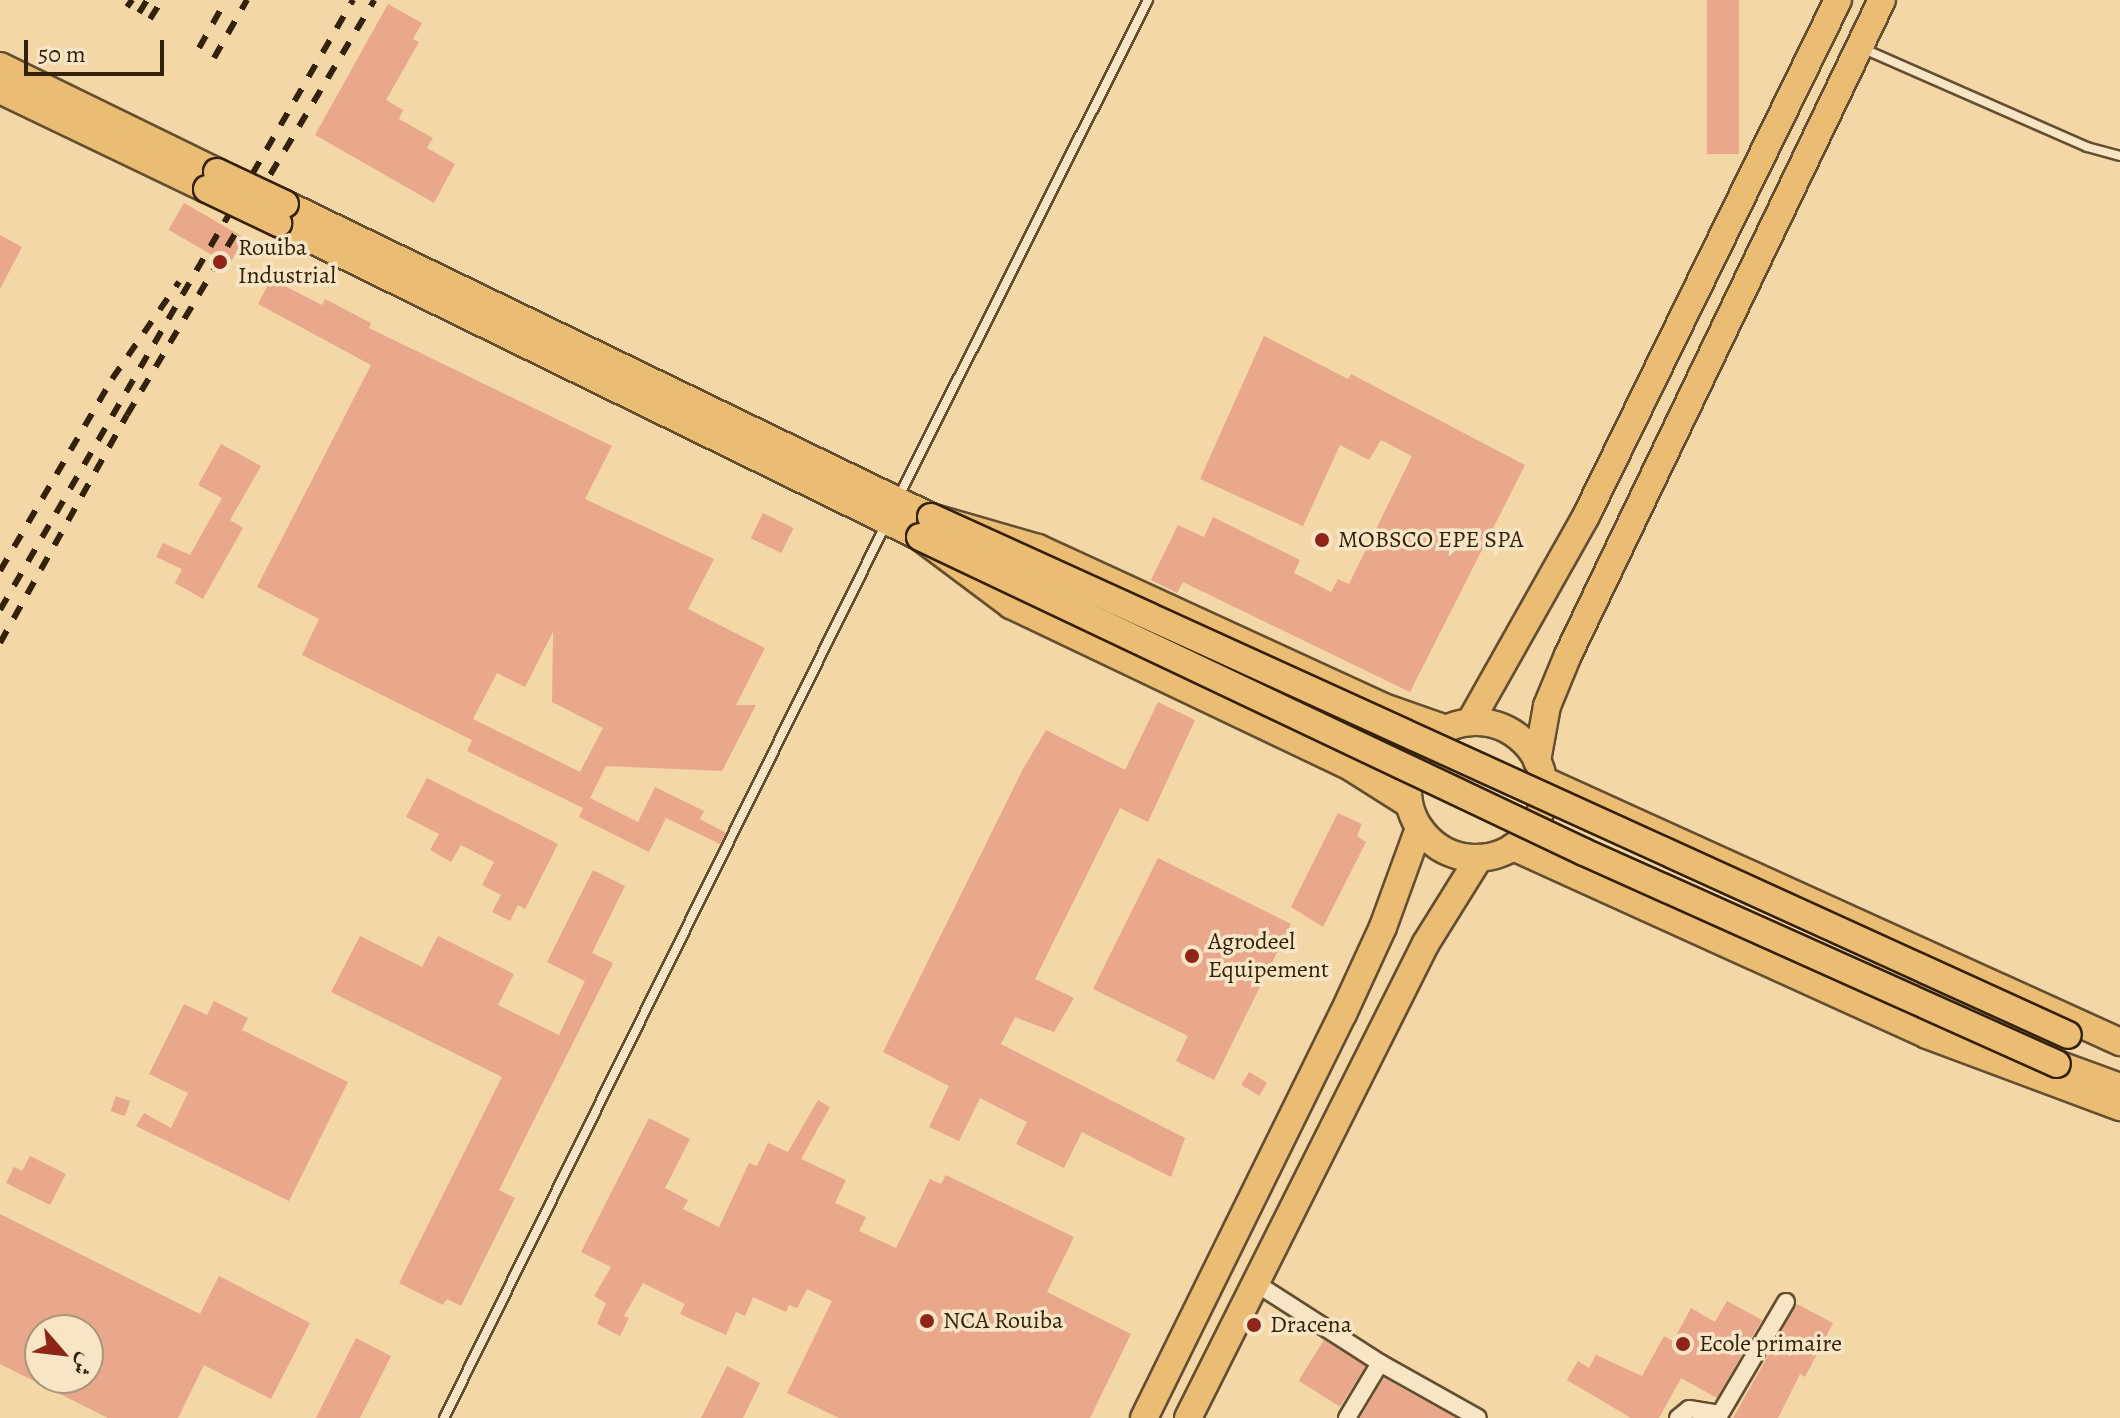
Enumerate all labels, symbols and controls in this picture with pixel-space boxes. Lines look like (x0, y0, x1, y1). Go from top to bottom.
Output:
scale bar (28, 24, 168, 74)
text: 50 m (38, 38, 86, 70)
place label: Rouiba Industrial (238, 234, 336, 290)
marker: Rouiba Industrial (209, 251, 231, 273)
place label: MOBSCO EPE SPA (1338, 526, 1524, 554)
marker: MOBSCO EPE SPA (1313, 531, 1331, 549)
place label: Agrodeel Equipement (1208, 928, 1329, 984)
marker: Agrodeel Equipement (1183, 947, 1201, 965)
place label: NCA Rouiba (943, 1307, 1063, 1335)
place label: Dracena (1270, 1311, 1352, 1339)
marker: NCA Rouiba (918, 1312, 936, 1330)
north arrow (24, 1314, 104, 1394)
marker: Dracena (1245, 1316, 1263, 1334)
place label: Ecole primaire (1699, 1330, 1842, 1358)
marker: Ecole primaire (1674, 1335, 1692, 1353)
text: ش (65, 1348, 102, 1381)

